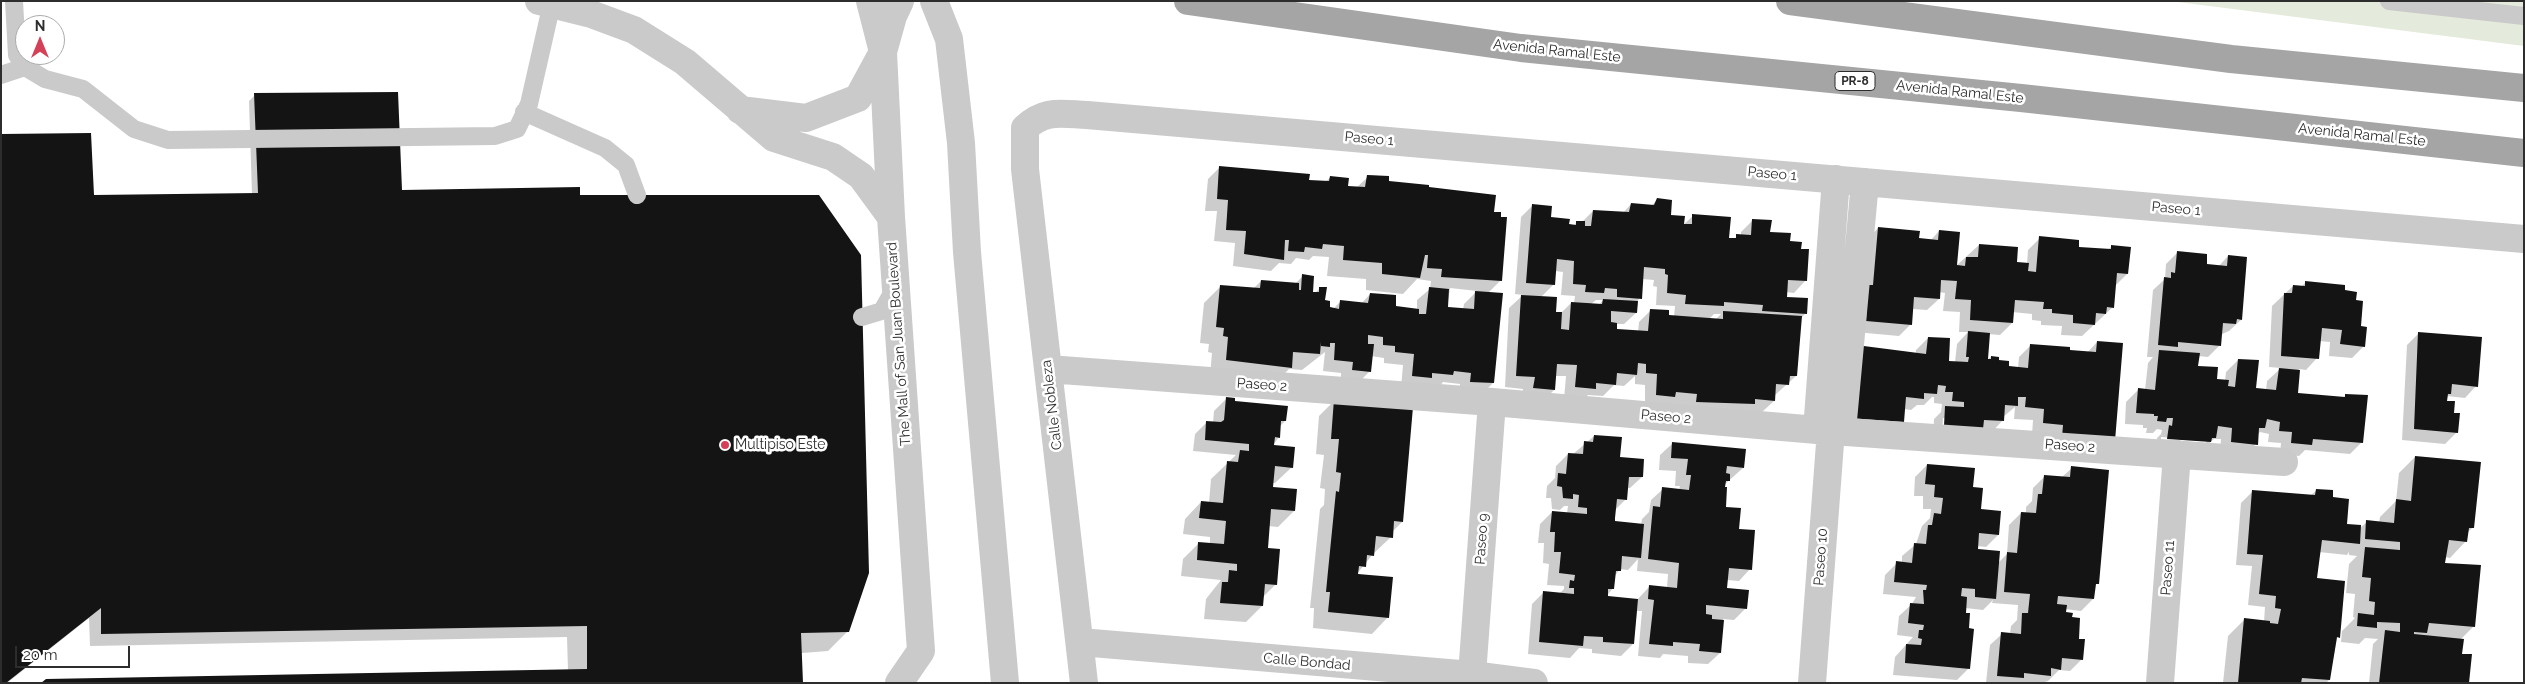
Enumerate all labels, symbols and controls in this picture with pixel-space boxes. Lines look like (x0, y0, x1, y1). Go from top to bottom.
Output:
north arrow (15, 15, 65, 65)
text: N (35, 18, 45, 34)
street label: Avenida Ramal Este (1492, 36, 1622, 66)
road number: PR-8 (1835, 72, 1875, 90)
street label: Avenida Ramal Este (1895, 77, 2025, 107)
street label: Avenida Ramal Este (2297, 120, 2427, 150)
street label: Paseo 1 (1344, 128, 1394, 150)
street label: Paseo 1 (1747, 163, 1797, 185)
street label: Paseo 1 (2151, 198, 2201, 220)
street label: The Mall of San Juan Boulevard (883, 242, 915, 446)
street label: Calle Nobleza (1038, 359, 1066, 451)
street label: Paseo 2 (1236, 375, 1288, 395)
street label: Paseo 2 (1640, 406, 1692, 428)
street label: Paseo 2 (2044, 436, 2096, 456)
place label: Multipiso Este (735, 437, 826, 453)
marker: Multipiso Este (719, 439, 731, 451)
street label: Paseo 9 (1472, 513, 1492, 565)
street label: Paseo 10 (1811, 528, 1831, 586)
street label: Paseo 11 (2158, 540, 2178, 596)
scale bar (18, 636, 132, 668)
text: 20 m (23, 646, 58, 664)
street label: Calle Bondad (1263, 650, 1351, 674)

